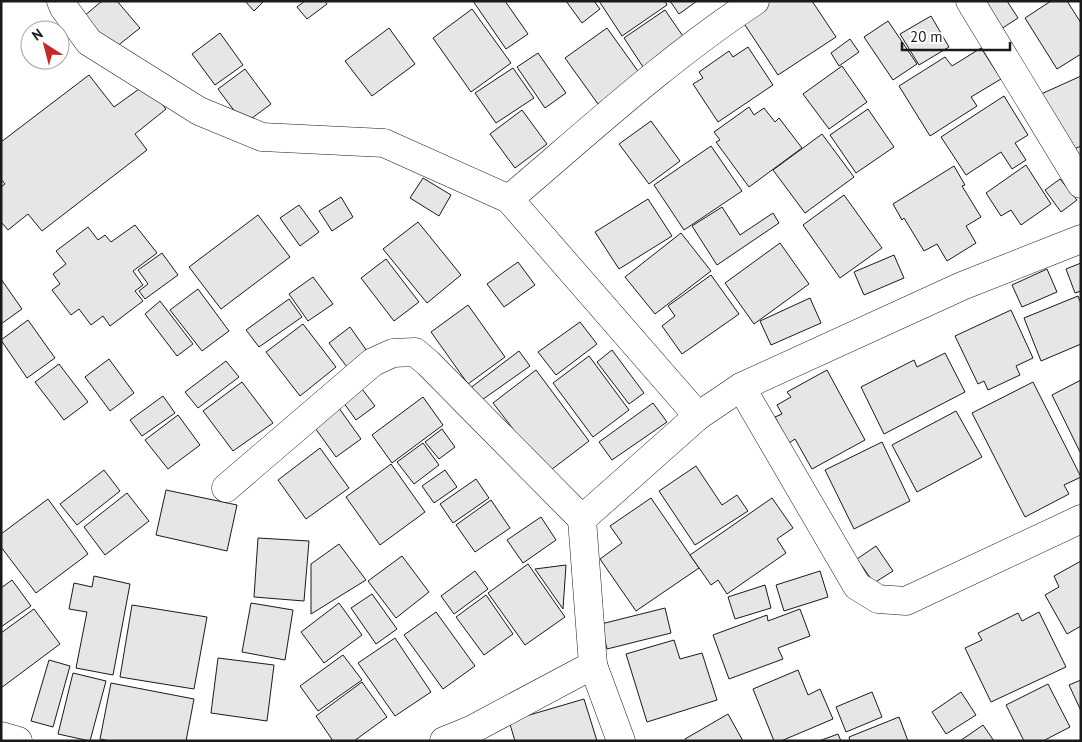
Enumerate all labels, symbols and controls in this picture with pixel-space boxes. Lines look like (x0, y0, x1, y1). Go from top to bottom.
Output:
north arrow (20, 20, 70, 70)
scale bar (902, 20, 1010, 52)
text: N (28, 24, 46, 44)
text: 20 m (910, 27, 943, 46)

